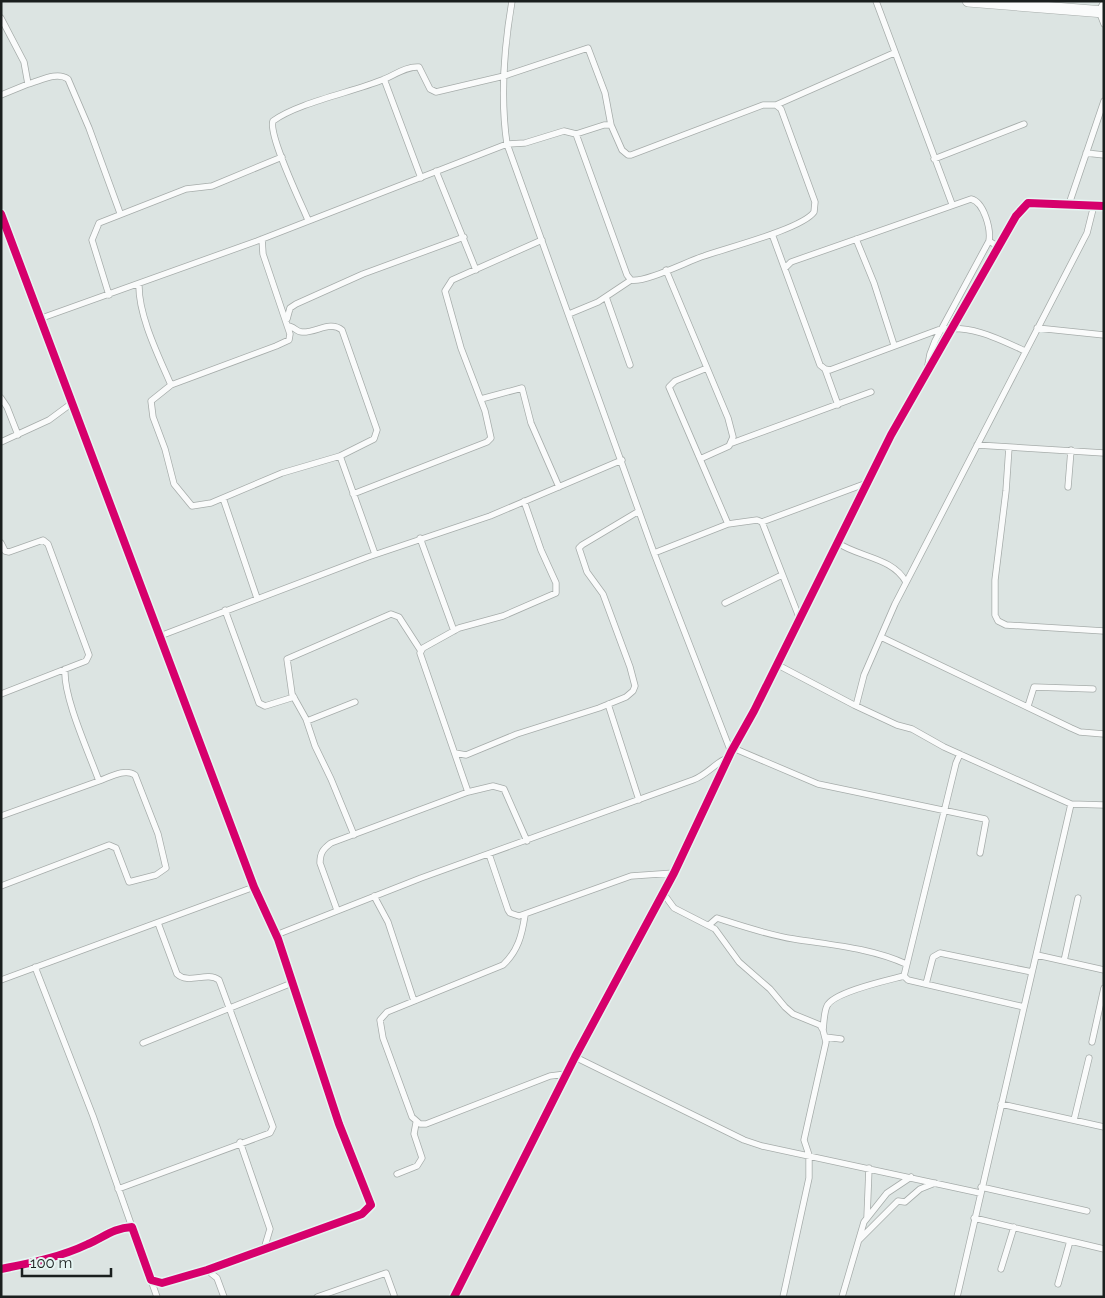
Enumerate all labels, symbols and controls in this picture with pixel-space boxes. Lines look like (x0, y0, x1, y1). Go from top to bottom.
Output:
scale bar (22, 1246, 111, 1278)
text: 100 m (30, 1254, 72, 1272)

